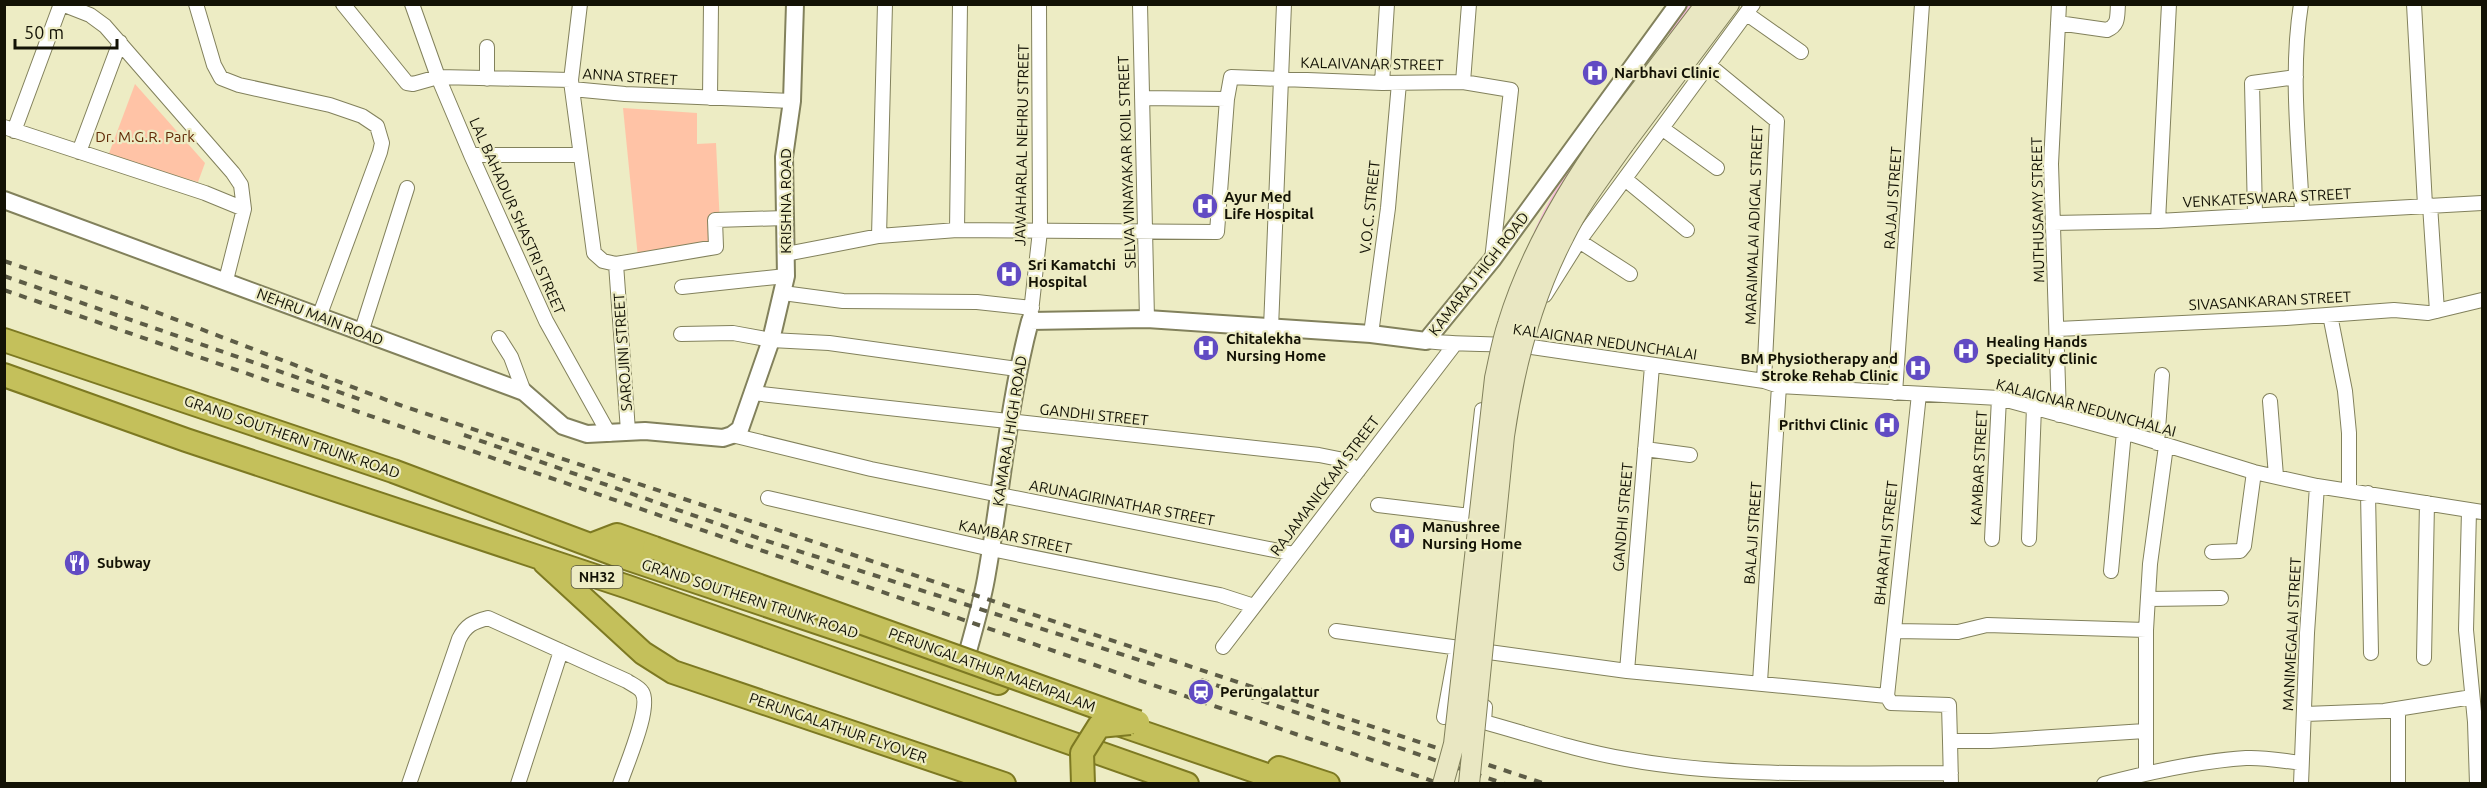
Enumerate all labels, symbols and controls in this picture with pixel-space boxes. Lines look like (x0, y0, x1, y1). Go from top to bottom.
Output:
scale bar (15, 12, 117, 50)
text: 50 m (24, 22, 64, 42)
street label: JAWAHARLAL NEHRU STREET (1011, 43, 1032, 246)
street label: KALAIVANAR STREET (1300, 54, 1445, 73)
street label: SELVA VINAYAKAR KOIL STREET (1114, 55, 1139, 269)
hospital icon: Narbhavi Clinic (1580, 58, 1610, 88)
place label: Narbhavi Clinic (1614, 64, 1720, 81)
street label: ANNA STREET (582, 65, 679, 88)
street label: LAL BAHADUR SHASTRI STREET (466, 115, 569, 317)
street label: MARAIMALAI ADIGAL STREET (1742, 124, 1766, 325)
park label: Dr. M.G.R. Park (95, 128, 195, 145)
street label: MUTHUSAMY STREET (2028, 136, 2047, 283)
street label: RAJAJI STREET (1880, 145, 1905, 250)
street label: KRISHNA ROAD (777, 148, 794, 254)
street label: V.O.C. STREET (1356, 159, 1383, 255)
street label: VENKATESWARA STREET (2182, 185, 2352, 210)
place label: Ayur Med Life Hospital (1224, 188, 1314, 222)
hospital icon: Ayur Med Life Hospital (1190, 191, 1220, 221)
street label: KAMARAJ HIGH ROAD (1425, 208, 1532, 339)
place label: Sri Kamatchi Hospital (1028, 256, 1116, 290)
hospital icon: Sri Kamatchi Hospital (994, 259, 1024, 289)
street label: NEHRU MAIN ROAD (254, 284, 386, 349)
street label: SIVASANKARAN STREET (2188, 288, 2352, 313)
street label: SAROJINI STREET (610, 292, 635, 412)
street label: KALAIGNAR NEDUNCHALAI (1512, 320, 1698, 363)
place label: Chitalekha Nursing Home (1226, 330, 1326, 364)
hospital icon: Chitalekha Nursing Home (1191, 333, 1221, 363)
place label: Healing Hands Speciality Clinic (1986, 333, 2097, 367)
hospital icon: Healing Hands Speciality Clinic (1951, 336, 1981, 366)
place label: BM Physiotherapy and Stroke Rehab Clinic (1741, 350, 1898, 384)
hospital icon: BM Physiotherapy and Stroke Rehab Clinic (1903, 353, 1933, 383)
street label: KAMARAJ HIGH ROAD (989, 354, 1030, 507)
street label: KALAIGNAR NEDUNCHALAI (1994, 375, 2178, 440)
street label: GRAND SOUTHERN TRUNK ROAD (182, 392, 402, 482)
street label: GANDHI STREET (1039, 400, 1150, 429)
street label: KAMBAR STREET (1967, 409, 1990, 526)
hospital icon: Prithvi Clinic (1872, 410, 1902, 440)
street label: RAJAMANICKAM STREET (1267, 412, 1383, 559)
place label: Prithvi Clinic (1779, 416, 1868, 433)
street label: GANDHI STREET (1609, 461, 1636, 572)
street label: ARUNAGIRINATHAR STREET (1028, 476, 1217, 529)
street label: BHARATHI STREET (1871, 479, 1901, 606)
street label: BALAJI STREET (1740, 480, 1765, 585)
street label: KAMBAR STREET (957, 516, 1074, 557)
place label: Manushree Nursing Home (1422, 518, 1522, 552)
hospital icon: Manushree Nursing Home (1387, 521, 1417, 551)
restaurant icon: Subway (62, 548, 92, 578)
place label: Subway (97, 554, 151, 571)
street label: GRAND SOUTHERN TRUNK ROAD (640, 555, 861, 642)
street label: MANIMEGALAI STREET (2279, 556, 2304, 711)
road number: NH32 (572, 566, 622, 588)
street label: PERUNGALATHUR MAEMPALAM (886, 624, 1098, 715)
station icon: Perungalattur (1186, 677, 1216, 707)
place label: Perungalattur (1220, 683, 1320, 700)
street label: PERUNGALATHUR FLYOVER (747, 689, 929, 766)

